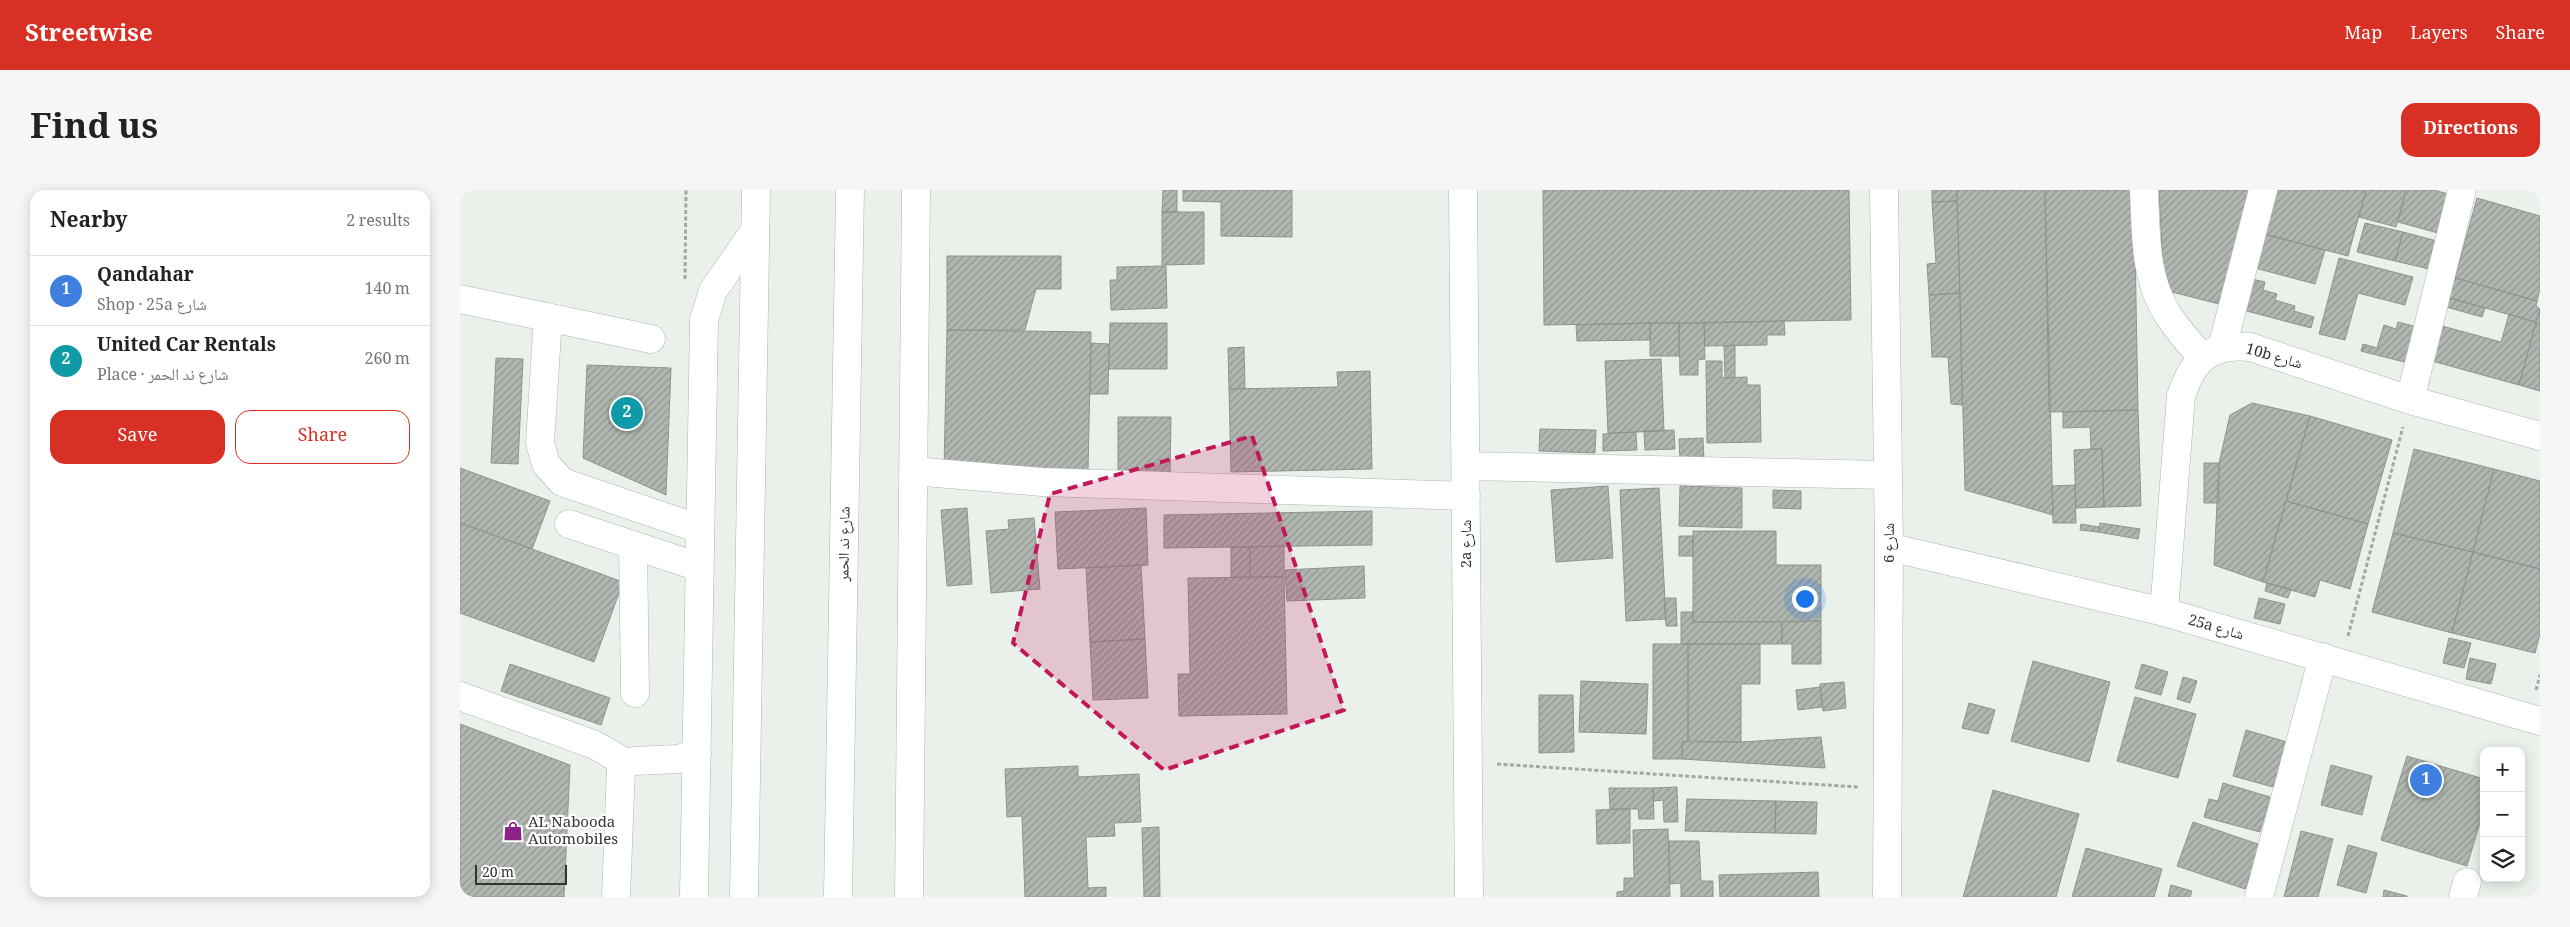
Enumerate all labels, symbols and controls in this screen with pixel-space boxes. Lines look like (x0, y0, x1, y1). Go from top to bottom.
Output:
text: Streetwise (25, 15, 153, 56)
text: Map (2344, 20, 2382, 50)
text: Layers (2410, 20, 2468, 50)
text: Share (2496, 20, 2545, 50)
text: Find us (30, 101, 158, 160)
button: Directions (2401, 103, 2540, 157)
text: Nearby (50, 205, 128, 240)
text: 2 results (346, 209, 410, 236)
text: Qandahar (97, 261, 194, 293)
text: 1 (62, 277, 70, 304)
text: 140 m (365, 277, 410, 304)
text: Shop · 25a شارع (97, 293, 207, 320)
text: United Car Rentals (97, 331, 276, 363)
street label: 10b شارع (2242, 337, 2305, 378)
text: 2 (62, 347, 70, 374)
text: 260 m (365, 347, 410, 374)
text: Place · شارع ند الحمر (97, 363, 229, 390)
pin: 2 (611, 394, 643, 432)
button: Save (50, 410, 225, 464)
button: Share (235, 410, 410, 464)
street label: شارع ند الحمر (832, 506, 860, 583)
street label: 2a شارع (1455, 520, 1481, 568)
street label: شارع 6 (1878, 523, 1904, 563)
your location (1792, 586, 1818, 612)
street label: 25a شارع (2184, 609, 2247, 649)
map controls (2480, 747, 2525, 882)
button: + (2480, 747, 2525, 792)
pin: 1 (2410, 761, 2442, 799)
button: − (2480, 792, 2525, 837)
place label: AL Nabooda Automobiles (528, 811, 618, 854)
shop icon: AL Nabooda Automobiles (502, 820, 524, 842)
button: layers (2480, 837, 2525, 882)
scale bar (475, 862, 568, 885)
text: 20 m (482, 862, 514, 886)

